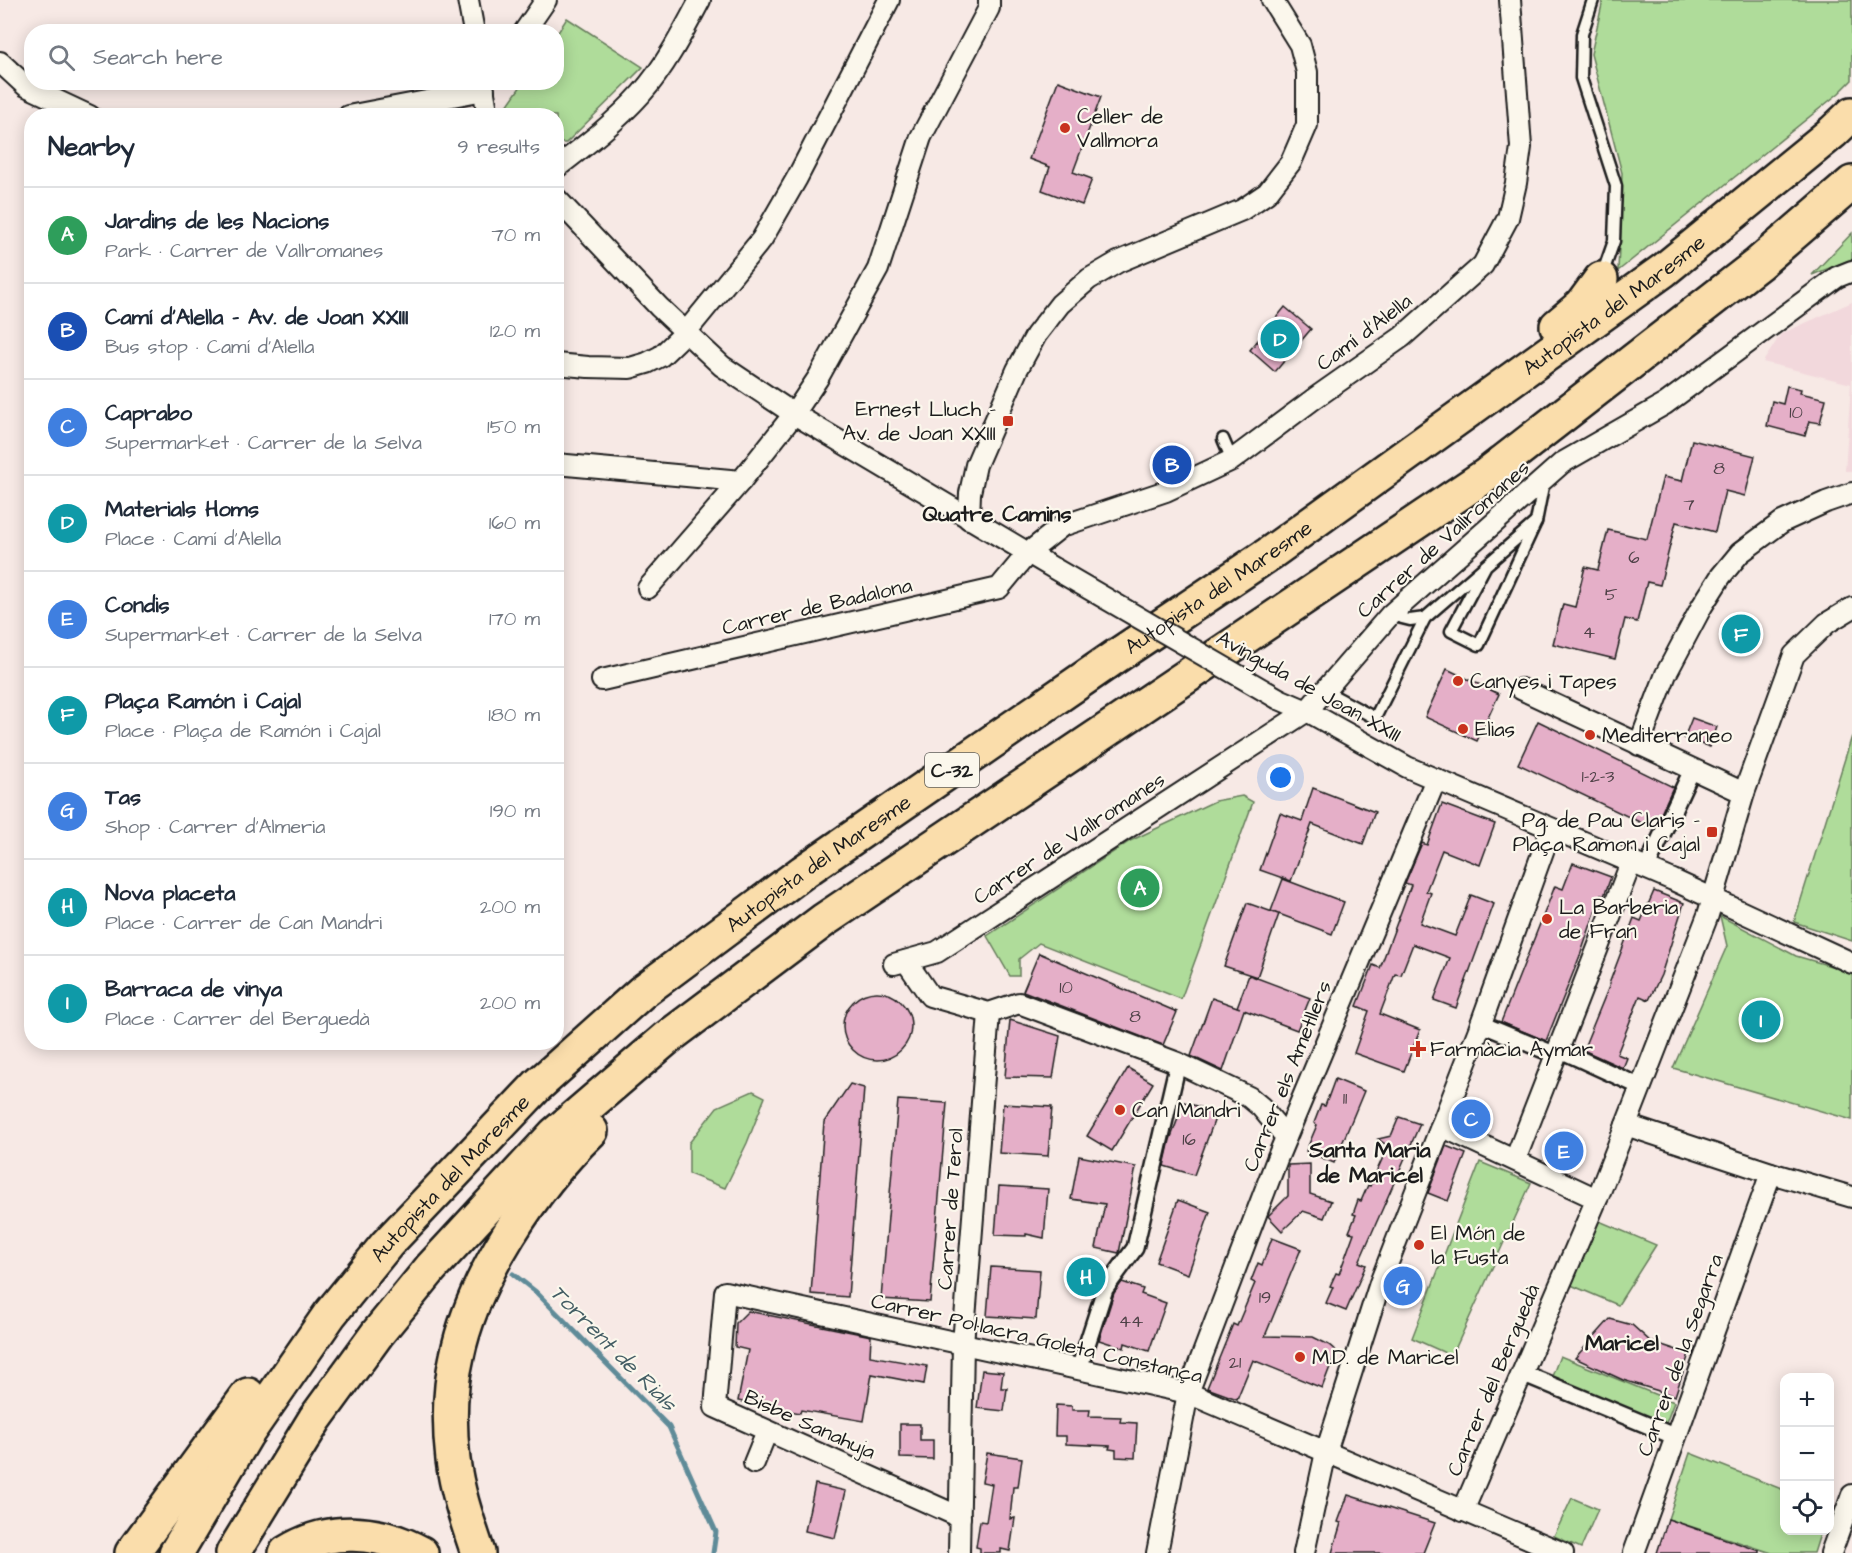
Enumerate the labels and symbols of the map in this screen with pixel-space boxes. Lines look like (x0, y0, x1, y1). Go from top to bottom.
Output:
place label: Celler de Vallmora (1077, 102, 1163, 155)
marker: Celler de Vallmora (1058, 121, 1072, 135)
street label: Autopista del Maresme (1517, 228, 1712, 382)
street label: Camí d'Alella (1310, 287, 1418, 378)
pin: D (1260, 316, 1300, 362)
place label: Ernest Lluch - Av. de Joan XXIII (843, 395, 996, 448)
house number: 10 (1789, 400, 1803, 425)
marker: Ernest Lluch - Av. de Joan XXIII (1001, 414, 1015, 428)
pin: B (1152, 442, 1192, 488)
street label: Carrer de Vallromanes (1350, 454, 1536, 625)
house number: 8 (1713, 456, 1725, 481)
house number: 7 (1683, 492, 1695, 517)
district label: Quatre Camins (922, 499, 1072, 530)
street label: Autopista del Maresme (1119, 514, 1318, 661)
house number: 6 (1628, 545, 1640, 570)
street label: Carrer de Badalona (719, 570, 915, 642)
house number: 5 (1605, 582, 1618, 607)
pin: F (1722, 612, 1760, 656)
house number: 4 (1583, 620, 1595, 645)
street label: Avinguda de Joan XXIII (1210, 624, 1406, 751)
place label: Canyes i Tapes (1470, 667, 1617, 698)
marker: Canyes i Tapes (1451, 674, 1465, 688)
place label: Elias (1475, 715, 1515, 744)
place label: Mediterraneo (1602, 721, 1732, 750)
marker: Elias (1456, 722, 1470, 736)
marker: Mediterraneo (1583, 728, 1597, 742)
road number: C-32 (925, 753, 979, 787)
your location (1266, 763, 1295, 792)
house number: 1-2-3 (1582, 764, 1614, 789)
street label: Carrer de Vallromanes (967, 765, 1171, 912)
street label: Autopista del Maresme (720, 788, 917, 939)
place label: Pg. de Pau Claris - Plaça Ramon i Cajal (1513, 806, 1700, 859)
marker: Pg. de Pau Claris - Plaça Ramon i Cajal (1705, 825, 1719, 839)
pin: A (1120, 866, 1160, 910)
place label: La Barberia de Fran (1559, 893, 1679, 946)
marker: La Barberia de Fran (1540, 912, 1554, 926)
house number: 10 (1059, 975, 1073, 1000)
street label: Carrer els Ametllers (1236, 976, 1339, 1176)
pin: I (1742, 998, 1780, 1042)
house number: 8 (1129, 1004, 1141, 1029)
place label: Farmàcia Aymar (1430, 1035, 1593, 1066)
marker: Farmàcia Aymar (1411, 1042, 1425, 1056)
house number: 11 (1343, 1086, 1347, 1111)
street label: Autopista del Maresme (364, 1088, 537, 1268)
place label: Can Mandri (1132, 1096, 1241, 1125)
pin: C (1452, 1096, 1490, 1142)
marker: Can Mandri (1113, 1103, 1127, 1117)
street label: Carrer de Terol (930, 1127, 971, 1291)
house number: 16 (1182, 1127, 1196, 1152)
pin: E (1544, 1128, 1584, 1174)
district label: Santa Maria de Maricel (1308, 1135, 1431, 1191)
place label: El Món de la Fusta (1431, 1219, 1525, 1272)
marker: El Món de la Fusta (1412, 1238, 1426, 1252)
street label: Carrer de la Segarra (1630, 1250, 1733, 1461)
pin: H (1066, 1254, 1106, 1300)
pin: G (1384, 1264, 1422, 1308)
water label: Torrent de Rials (543, 1278, 684, 1419)
street label: Carrer del Berguedà (1440, 1279, 1549, 1482)
house number: 19 (1259, 1285, 1271, 1310)
street label: Carrer Pol·lacra Goleta Constança (868, 1286, 1206, 1391)
house number: 44 (1119, 1309, 1143, 1334)
district label: Maricel (1585, 1328, 1660, 1359)
place label: M.D. de Maricel (1312, 1343, 1459, 1372)
house number: 21 (1229, 1350, 1241, 1375)
marker: M.D. de Maricel (1293, 1350, 1307, 1364)
street label: Bisbe Sanahuja (739, 1383, 880, 1467)

